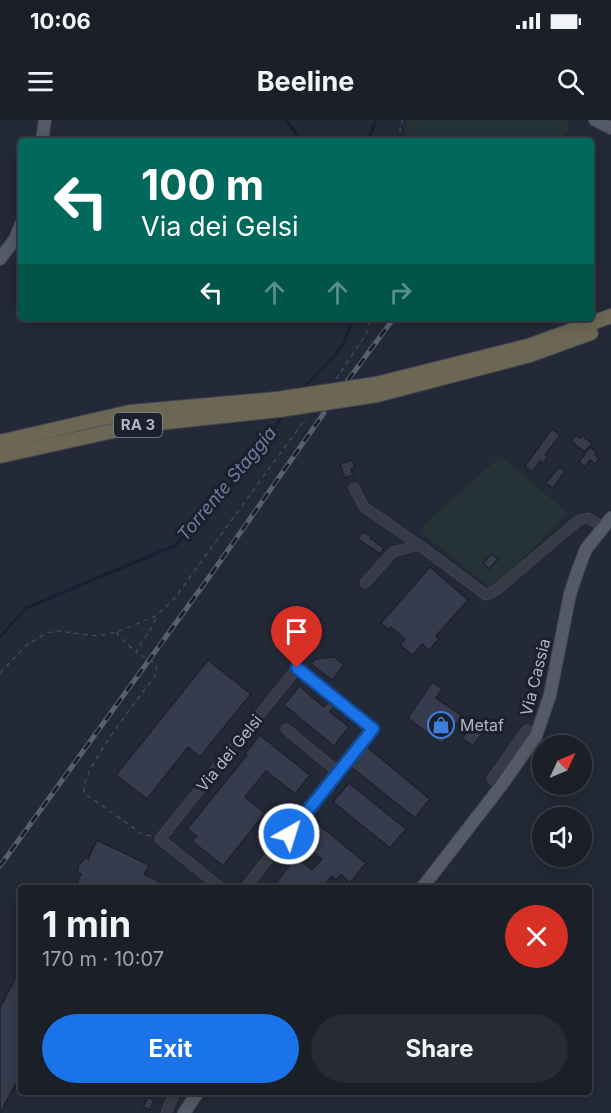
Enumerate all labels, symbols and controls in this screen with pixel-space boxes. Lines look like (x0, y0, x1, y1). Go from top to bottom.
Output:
text: 10:06 (30, 8, 91, 34)
icon: menu (24, 65, 57, 98)
text: Beeline (257, 65, 354, 98)
icon: search (554, 65, 587, 98)
text: 100 m (141, 159, 264, 210)
icon: left (42, 162, 120, 240)
text: Via dei Gelsi (141, 210, 299, 243)
icon: left (195, 276, 228, 309)
icon: ahead (258, 276, 291, 309)
icon: ahead (321, 276, 354, 309)
icon: right (384, 276, 417, 309)
road number: RA 3 (114, 413, 162, 437)
water label: Torrente Staggia (173, 422, 280, 545)
pin (271, 606, 322, 668)
icon: arrive (280, 615, 313, 648)
street label: Via Cassia (516, 636, 554, 718)
street label: Via dei Gelsi (192, 710, 266, 796)
shop icon: Metaf (426, 710, 456, 740)
place label: Metaf (460, 715, 504, 735)
north arrow (532, 735, 592, 795)
map controls (532, 735, 592, 867)
position arrow (257, 802, 321, 866)
button: sound (532, 807, 592, 867)
text: 1 min (42, 902, 131, 946)
button: close (505, 905, 568, 968)
text: 170 m · 10:07 (42, 947, 164, 971)
button: Exit (42, 1014, 299, 1083)
button: Share (311, 1014, 568, 1083)

